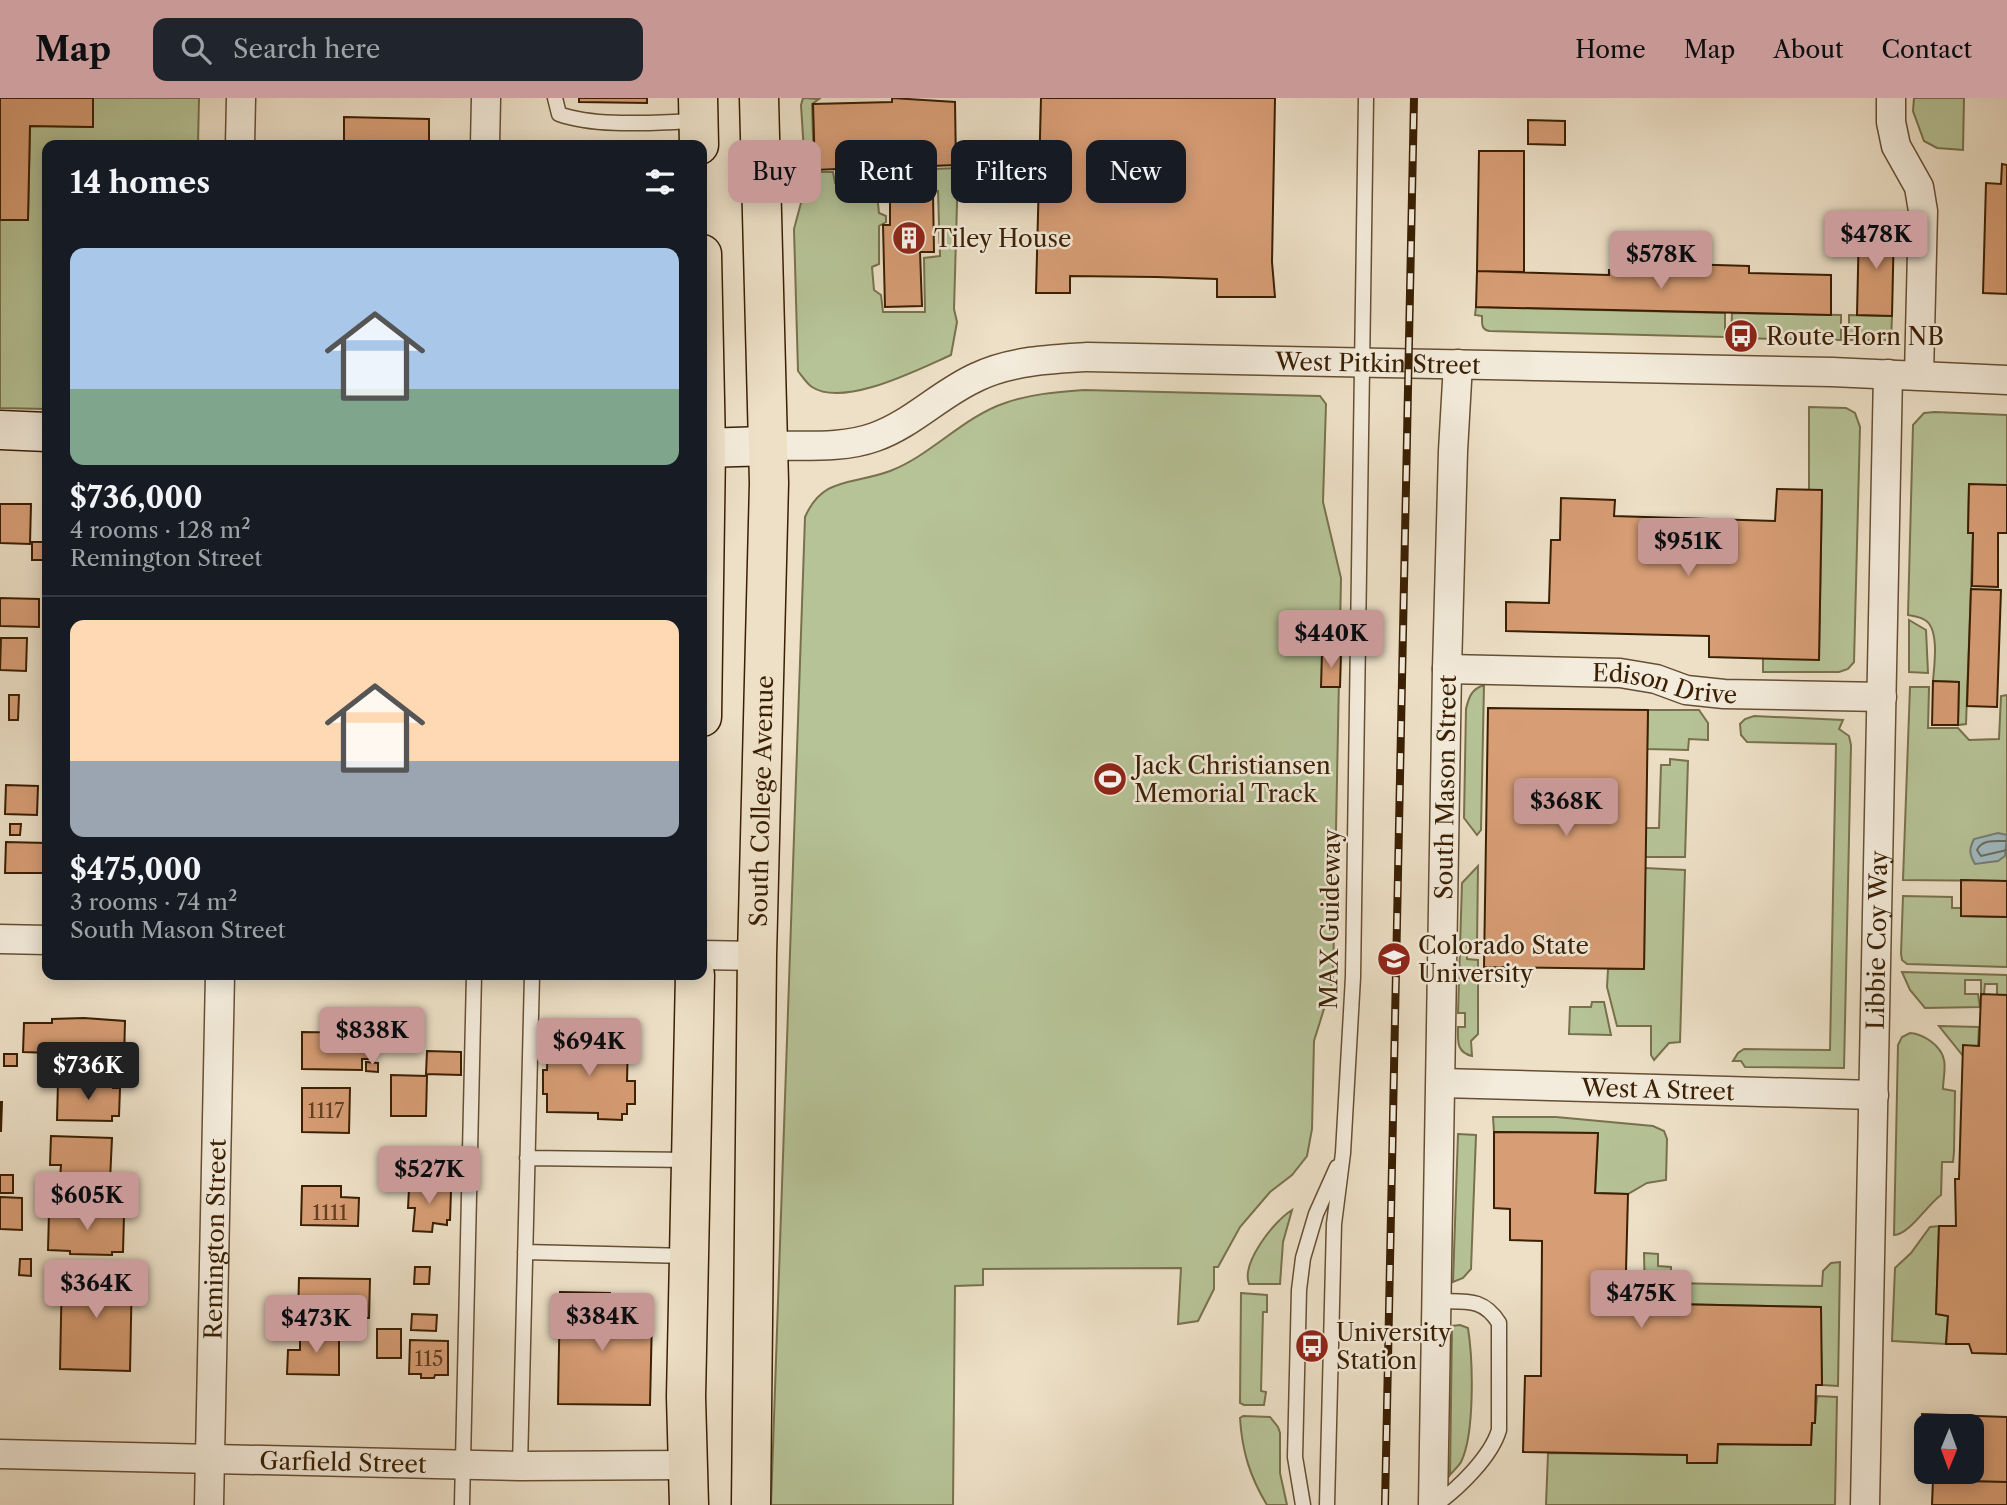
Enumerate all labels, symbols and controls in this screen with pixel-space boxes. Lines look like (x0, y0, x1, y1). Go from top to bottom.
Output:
search box (153, 18, 643, 81)
text: Map (35, 29, 111, 70)
icon: search (177, 30, 215, 68)
text: Search here (233, 33, 380, 65)
text: Home (1575, 35, 1646, 64)
text: Map (1684, 35, 1735, 64)
text: About (1773, 35, 1844, 64)
text: Contact (1882, 35, 1972, 64)
chip: Buy (728, 140, 821, 203)
chip: Rent (835, 140, 937, 203)
chip: Filters (951, 140, 1072, 203)
chip: New (1086, 140, 1186, 203)
icon: filters (641, 163, 679, 201)
text: 14 homes (70, 164, 210, 201)
pin: $478K (1827, 212, 1925, 271)
building icon: Tiley House (890, 219, 928, 257)
text: $478K (1840, 220, 1912, 248)
place label: Tiley House (934, 224, 1071, 253)
pin: $578K (1612, 232, 1710, 291)
text: $578K (1626, 240, 1696, 268)
icon: home (312, 293, 438, 419)
bus stop icon: Route Horn NB (1722, 317, 1760, 355)
place label: Route Horn NB (1766, 322, 1944, 351)
street label: West Pitkin Street (1274, 346, 1481, 379)
text: $736,000 (70, 479, 203, 516)
text: 4 rooms · 128 m² (70, 516, 251, 544)
pin: $951K (1639, 518, 1737, 578)
text: $951K (1654, 527, 1722, 555)
text: Remington Street (70, 544, 262, 572)
pin: $440K (1282, 610, 1380, 670)
text: $440K (1294, 619, 1368, 647)
street label: Edison Drive (1592, 658, 1737, 709)
icon: home (312, 665, 438, 791)
street label: South Mason Street (1429, 674, 1461, 900)
street label: South College Avenue (743, 675, 779, 927)
place label: Jack Christiansen Memorial Track (1130, 751, 1331, 808)
sports icon: Jack Christiansen Memorial Track (1091, 760, 1129, 798)
pin: $368K (1517, 778, 1615, 838)
text: $368K (1530, 787, 1602, 815)
street label: MAX Guideway (1314, 828, 1346, 1010)
street label: Libbie Coy Way (1860, 849, 1893, 1030)
text: $475,000 (70, 851, 202, 888)
text: 3 rooms · 74 m² (70, 888, 237, 916)
text: South Mason Street (70, 916, 286, 944)
place label: Colorado State University (1418, 931, 1589, 988)
school or university icon: Colorado State University (1375, 940, 1413, 978)
pin: $838K (323, 1007, 421, 1067)
text: $838K (336, 1016, 408, 1044)
pin: $694K (540, 1018, 638, 1078)
text: $694K (553, 1027, 625, 1055)
pin: $736K (39, 1042, 137, 1102)
text: $736K (53, 1051, 123, 1079)
street label: West A Street (1580, 1072, 1735, 1106)
house number: 1117 (308, 1098, 345, 1123)
street label: Remington Street (198, 1138, 231, 1340)
pin: $527K (380, 1146, 478, 1206)
text: $527K (394, 1155, 464, 1183)
pin: $605K (38, 1172, 136, 1232)
text: $605K (51, 1181, 123, 1209)
house number: 1111 (312, 1200, 348, 1225)
pin: $364K (47, 1260, 145, 1320)
text: $364K (60, 1269, 132, 1297)
pin: $475K (1592, 1270, 1690, 1330)
text: $475K (1606, 1279, 1676, 1307)
pin: $384K (553, 1294, 651, 1353)
pin: $473K (267, 1296, 365, 1355)
text: $384K (566, 1302, 638, 1330)
text: $473K (281, 1304, 351, 1332)
place label: University Station (1336, 1318, 1452, 1375)
bus stop icon: University Station (1293, 1327, 1331, 1365)
house number: 115 (414, 1346, 444, 1371)
north arrow (1914, 1414, 1984, 1484)
map controls (1914, 1414, 1984, 1484)
street label: Garfield Street (259, 1445, 427, 1478)

